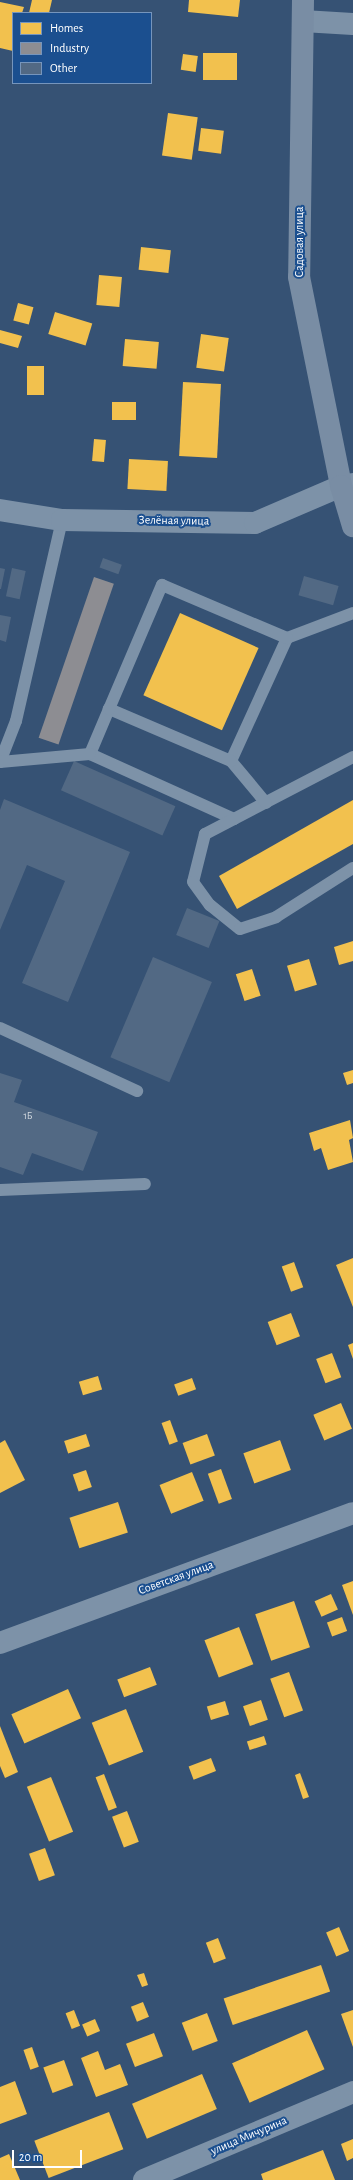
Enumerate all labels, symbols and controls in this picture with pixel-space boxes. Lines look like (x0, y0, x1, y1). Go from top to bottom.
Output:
legend (12, 12, 152, 84)
text: Homes (50, 22, 83, 34)
text: Industry (50, 42, 89, 54)
text: Other (50, 62, 77, 74)
street label: Садовая улица (293, 206, 307, 278)
street label: Зелёная улица (139, 513, 209, 529)
house number: 1Б (23, 1111, 33, 1123)
street label: Советская улица (136, 1558, 216, 1598)
street label: улица Мичурина (209, 2113, 289, 2159)
scale bar (14, 2142, 84, 2168)
text: 20 m (19, 2151, 42, 2163)

